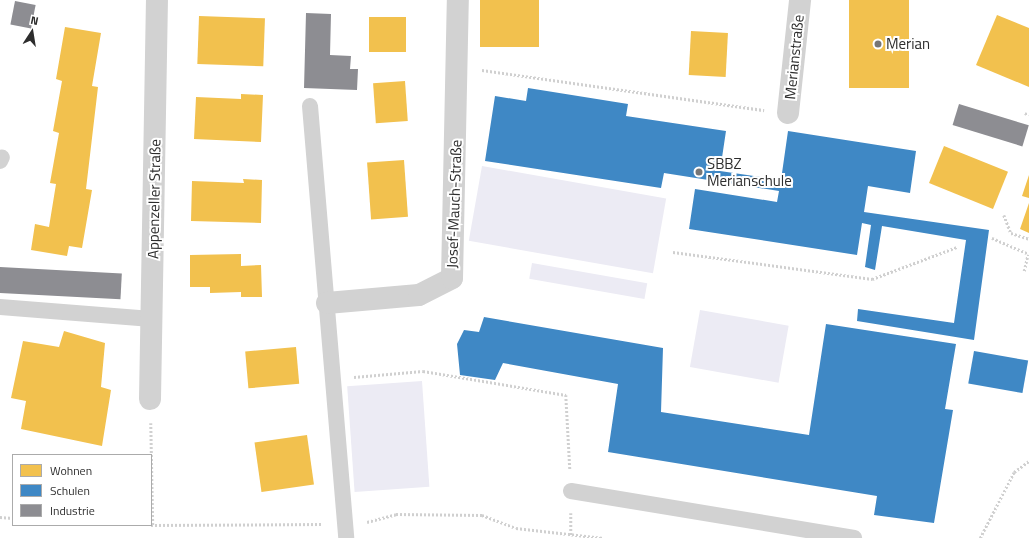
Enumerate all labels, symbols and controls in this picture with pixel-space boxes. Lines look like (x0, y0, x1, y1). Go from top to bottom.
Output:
north arrow (12, 12, 52, 52)
text: N (29, 12, 40, 29)
street label: Merianstraße (781, 14, 807, 100)
place label: Merian (886, 35, 930, 53)
marker: Merian (873, 39, 883, 49)
street label: Appenzeller Straße (144, 139, 164, 259)
street label: Josef-Mauch-Straße (443, 139, 465, 269)
place label: SBBZ Merianschule (707, 154, 792, 189)
marker: SBBZ Merianschule (694, 167, 704, 177)
legend (12, 454, 152, 526)
text: Wohnen (50, 461, 92, 480)
text: Schulen (50, 481, 90, 500)
text: Industrie (50, 501, 95, 520)

